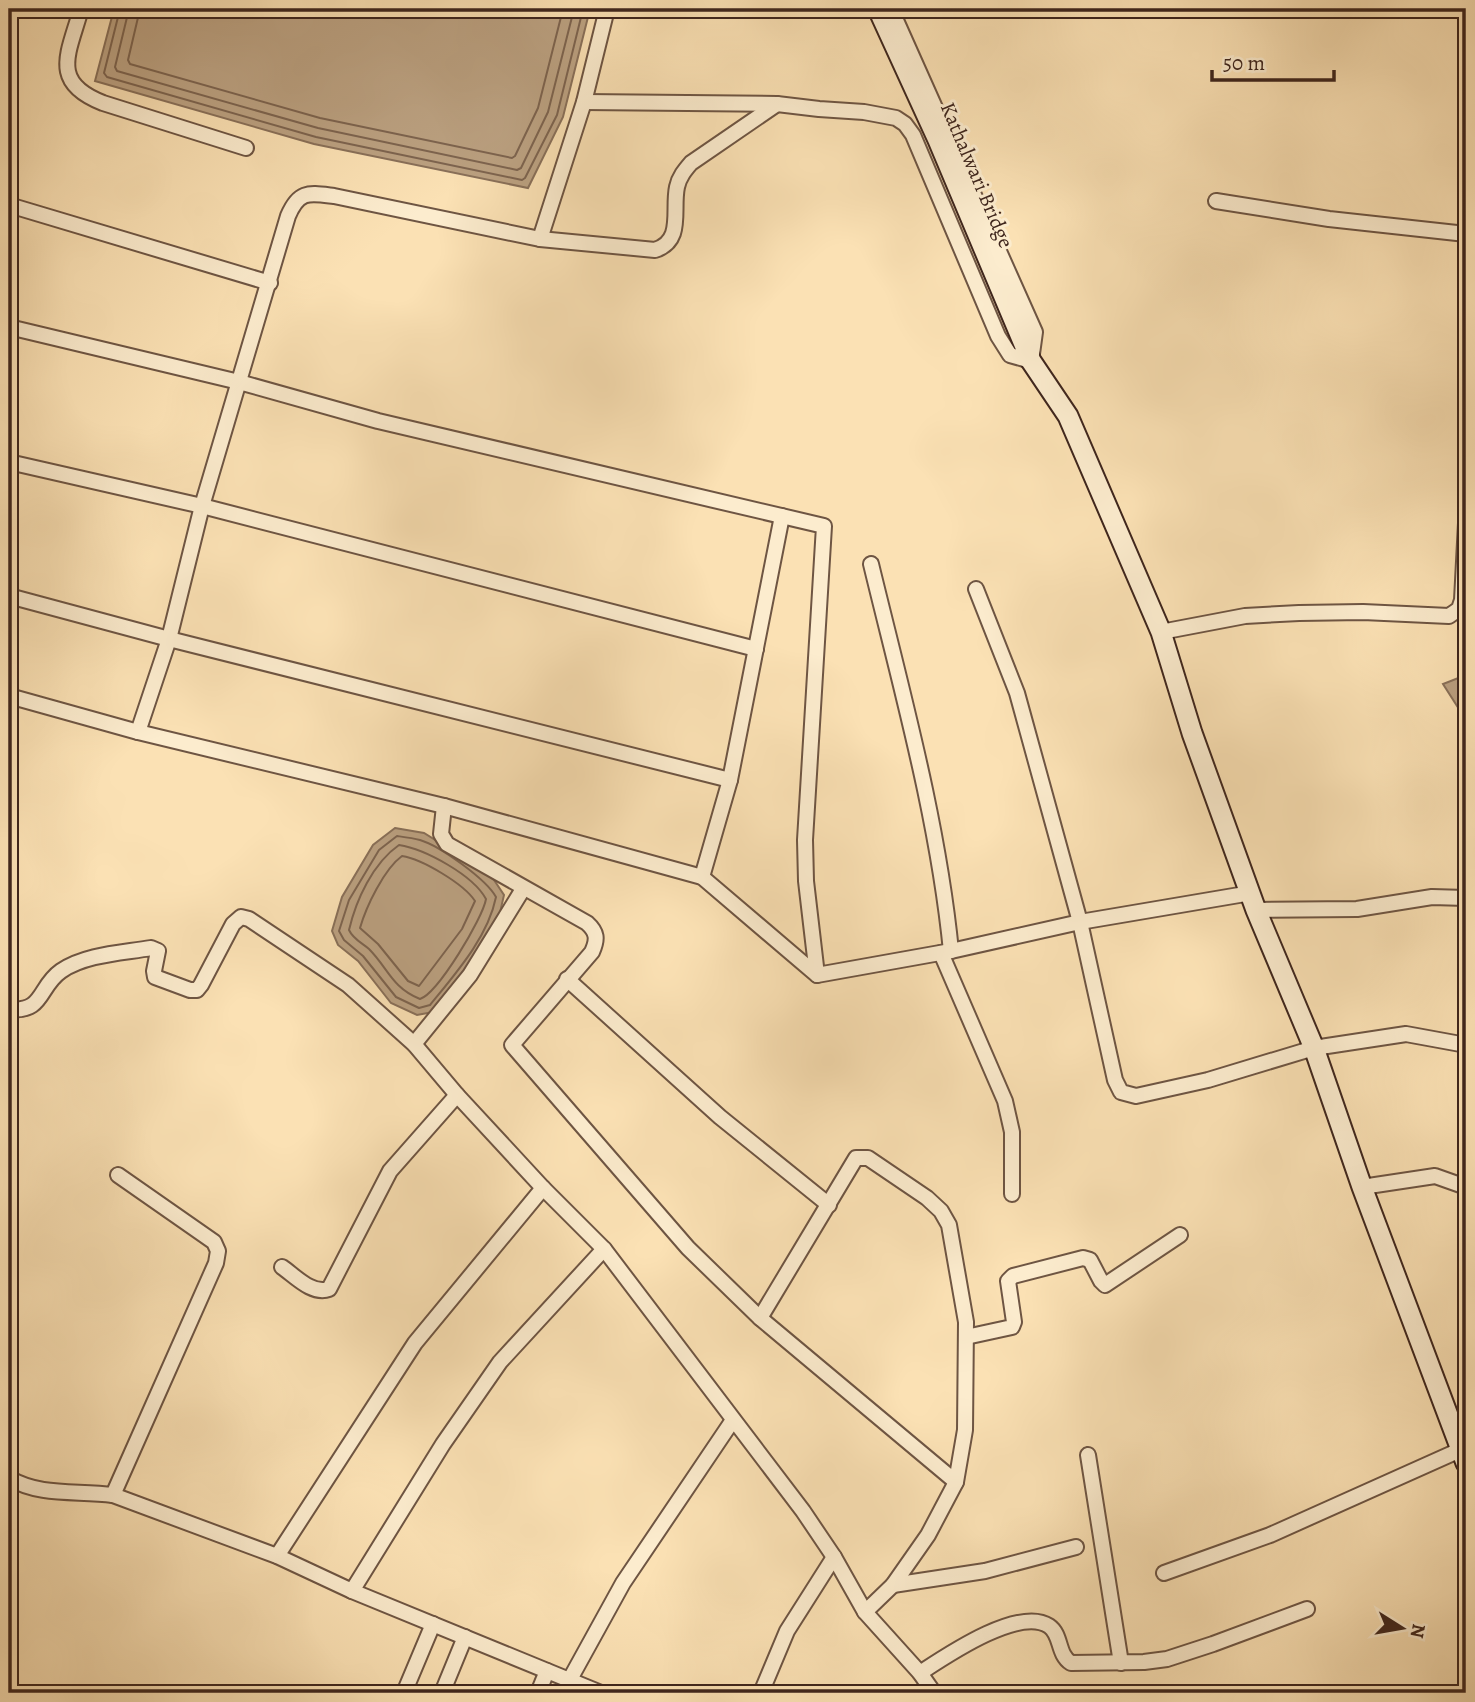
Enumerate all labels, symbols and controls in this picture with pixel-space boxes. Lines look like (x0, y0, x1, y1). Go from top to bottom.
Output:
scale bar (1212, 38, 1335, 82)
text: 50 m (1223, 49, 1265, 77)
street label: Kathalwari Bridge (934, 98, 1020, 252)
north arrow (1366, 1594, 1436, 1664)
text: N (1404, 1622, 1432, 1640)

